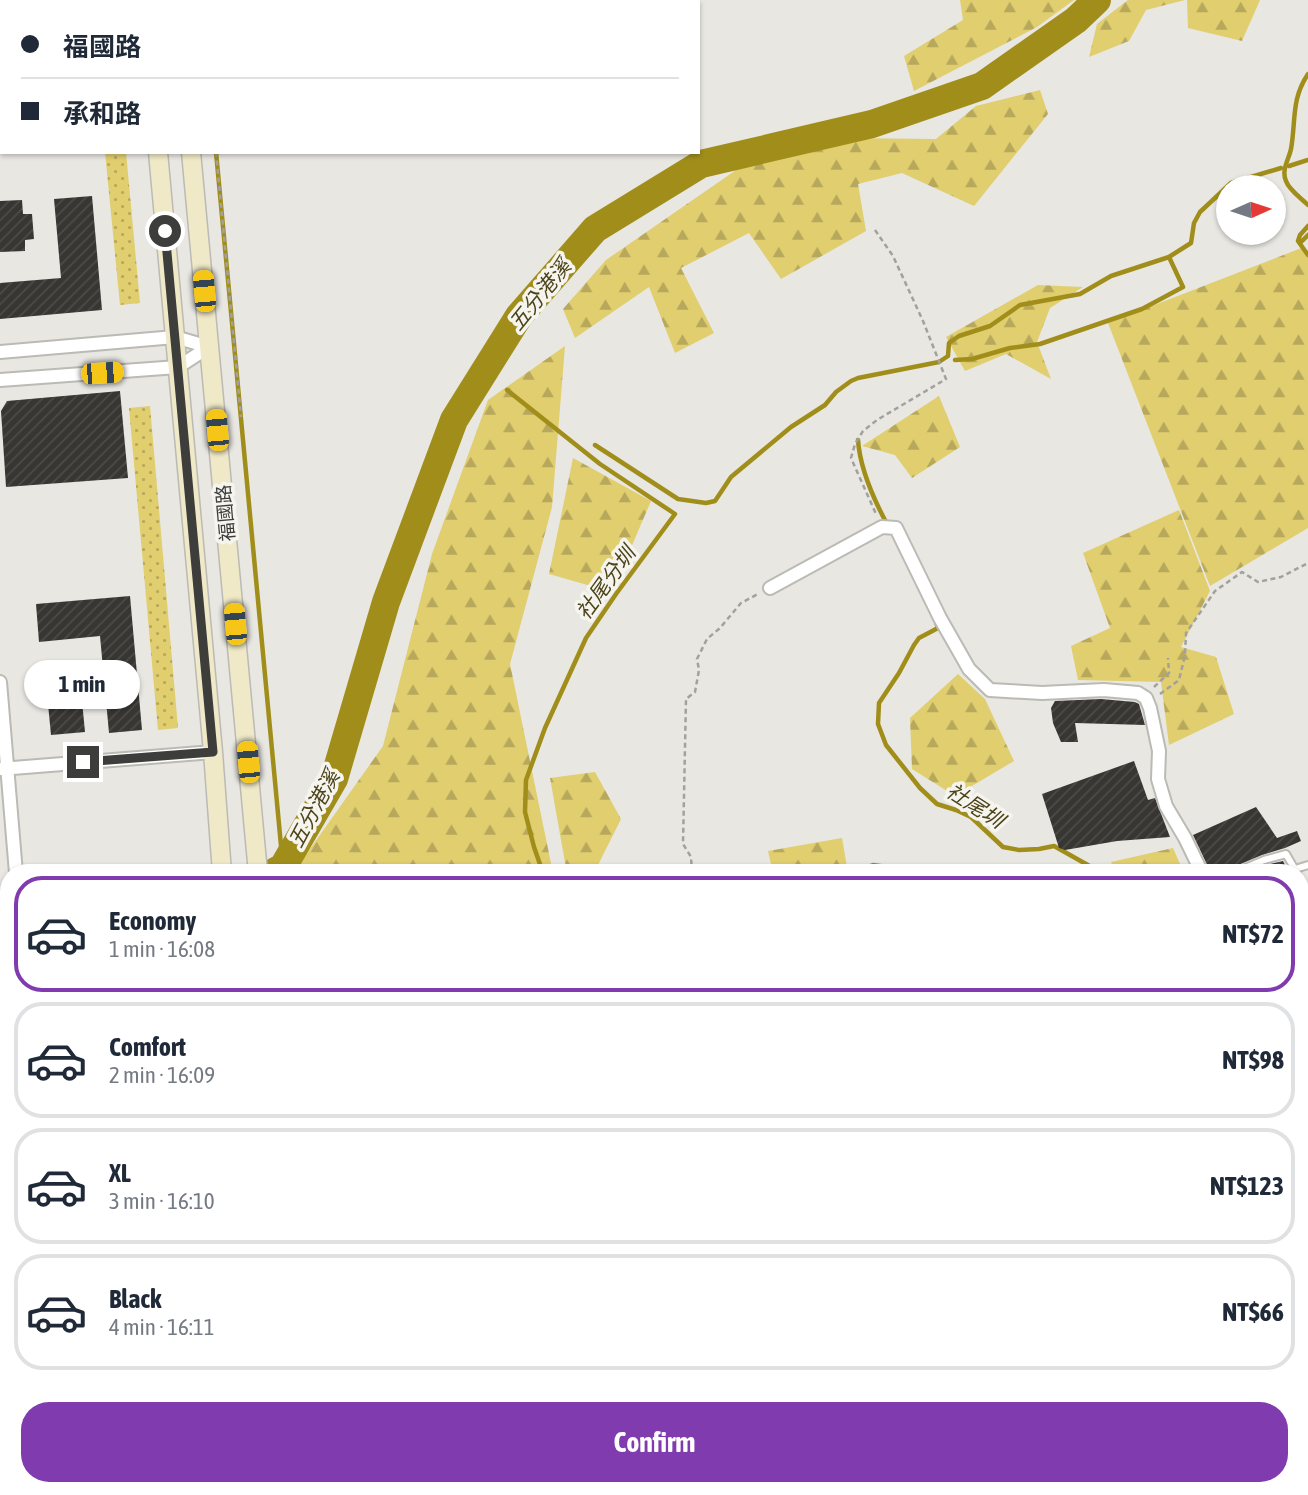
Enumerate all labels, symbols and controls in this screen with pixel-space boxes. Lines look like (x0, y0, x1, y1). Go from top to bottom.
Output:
text: 福國路 (63, 32, 141, 62)
text: 承和路 (63, 99, 141, 129)
north arrow (1216, 175, 1286, 245)
map controls (1216, 175, 1286, 245)
route start (149, 215, 181, 247)
water label: 五分港溪 (503, 252, 577, 335)
car (192, 269, 217, 313)
car (81, 361, 124, 385)
car (205, 408, 230, 452)
street label: 福國路 (212, 484, 238, 542)
water label: 社尾分圳 (571, 539, 641, 623)
car (223, 602, 248, 646)
callout: 1 min (25, 660, 141, 710)
text: 1 min (59, 671, 105, 697)
car (236, 740, 261, 784)
route end (67, 746, 99, 778)
water label: 五分港溪 (283, 763, 345, 851)
water label: 社尾圳 (943, 778, 1011, 834)
icon: car (25, 903, 88, 966)
text: Economy (109, 906, 196, 936)
text: NT$72 (1222, 919, 1284, 949)
text: 1 min · 16:08 (109, 936, 215, 962)
icon: car (25, 1029, 88, 1092)
text: Comfort (109, 1032, 186, 1062)
text: NT$98 (1222, 1045, 1284, 1075)
text: 2 min · 16:09 (109, 1062, 215, 1088)
icon: car (25, 1155, 88, 1218)
text: XL (109, 1158, 131, 1188)
text: NT$123 (1210, 1171, 1284, 1201)
text: 3 min · 16:10 (109, 1188, 215, 1214)
icon: car (25, 1281, 88, 1344)
text: Black (109, 1284, 161, 1314)
text: NT$66 (1222, 1297, 1284, 1327)
text: 4 min · 16:11 (109, 1314, 215, 1340)
button: Confirm (21, 1402, 1288, 1482)

